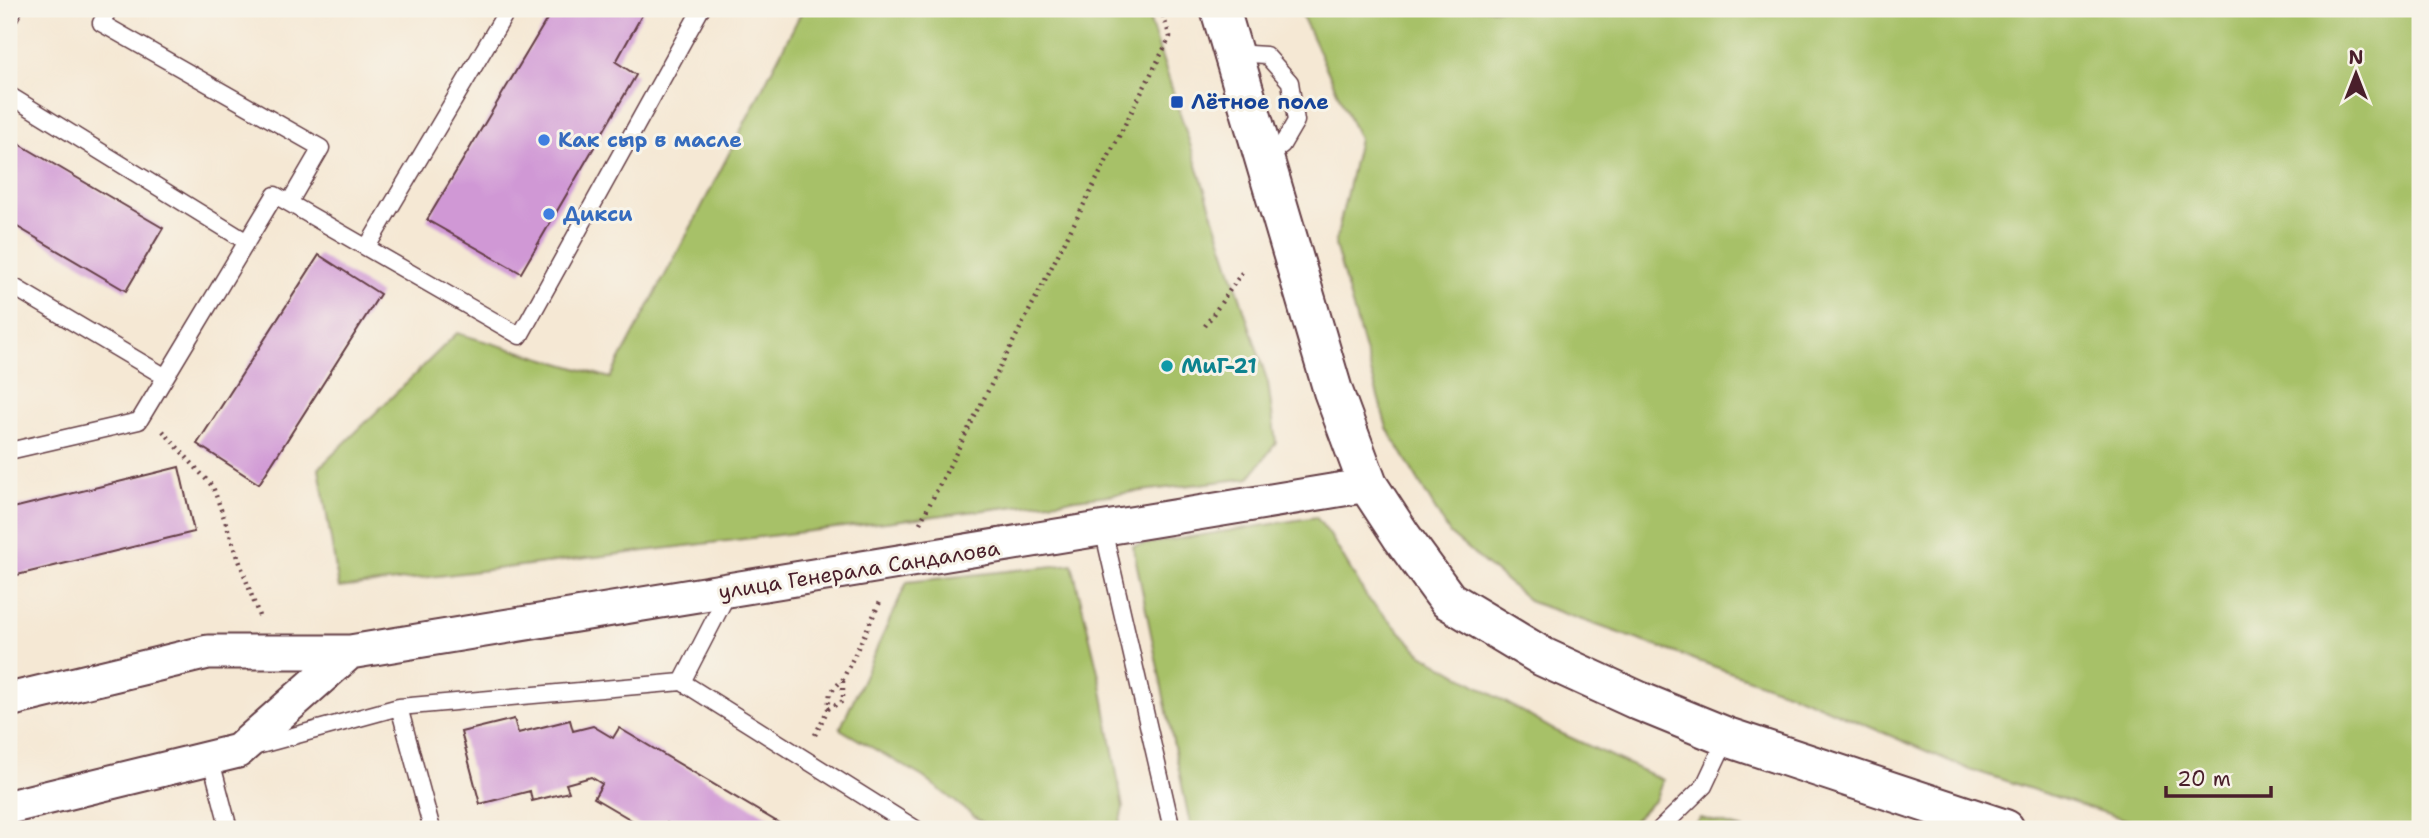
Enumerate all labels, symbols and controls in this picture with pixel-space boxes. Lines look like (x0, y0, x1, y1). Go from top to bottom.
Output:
north arrow (2320, 38, 2390, 108)
text: N (2348, 45, 2364, 70)
place label: Лётное поле (1191, 88, 1329, 116)
marker: Лётное поле (1169, 94, 1185, 110)
place label: Как сыр в масле (558, 126, 742, 154)
marker: Как сыр в масле (536, 132, 552, 148)
place label: Дикси (563, 200, 633, 228)
marker: Дикси (541, 206, 557, 222)
place label: МиГ-21 (1181, 352, 1257, 380)
marker: МиГ-21 (1159, 358, 1175, 374)
street label: улица Генерала Сандалова (716, 534, 1002, 606)
scale bar (2166, 754, 2272, 798)
text: 20 m (2177, 765, 2231, 793)

